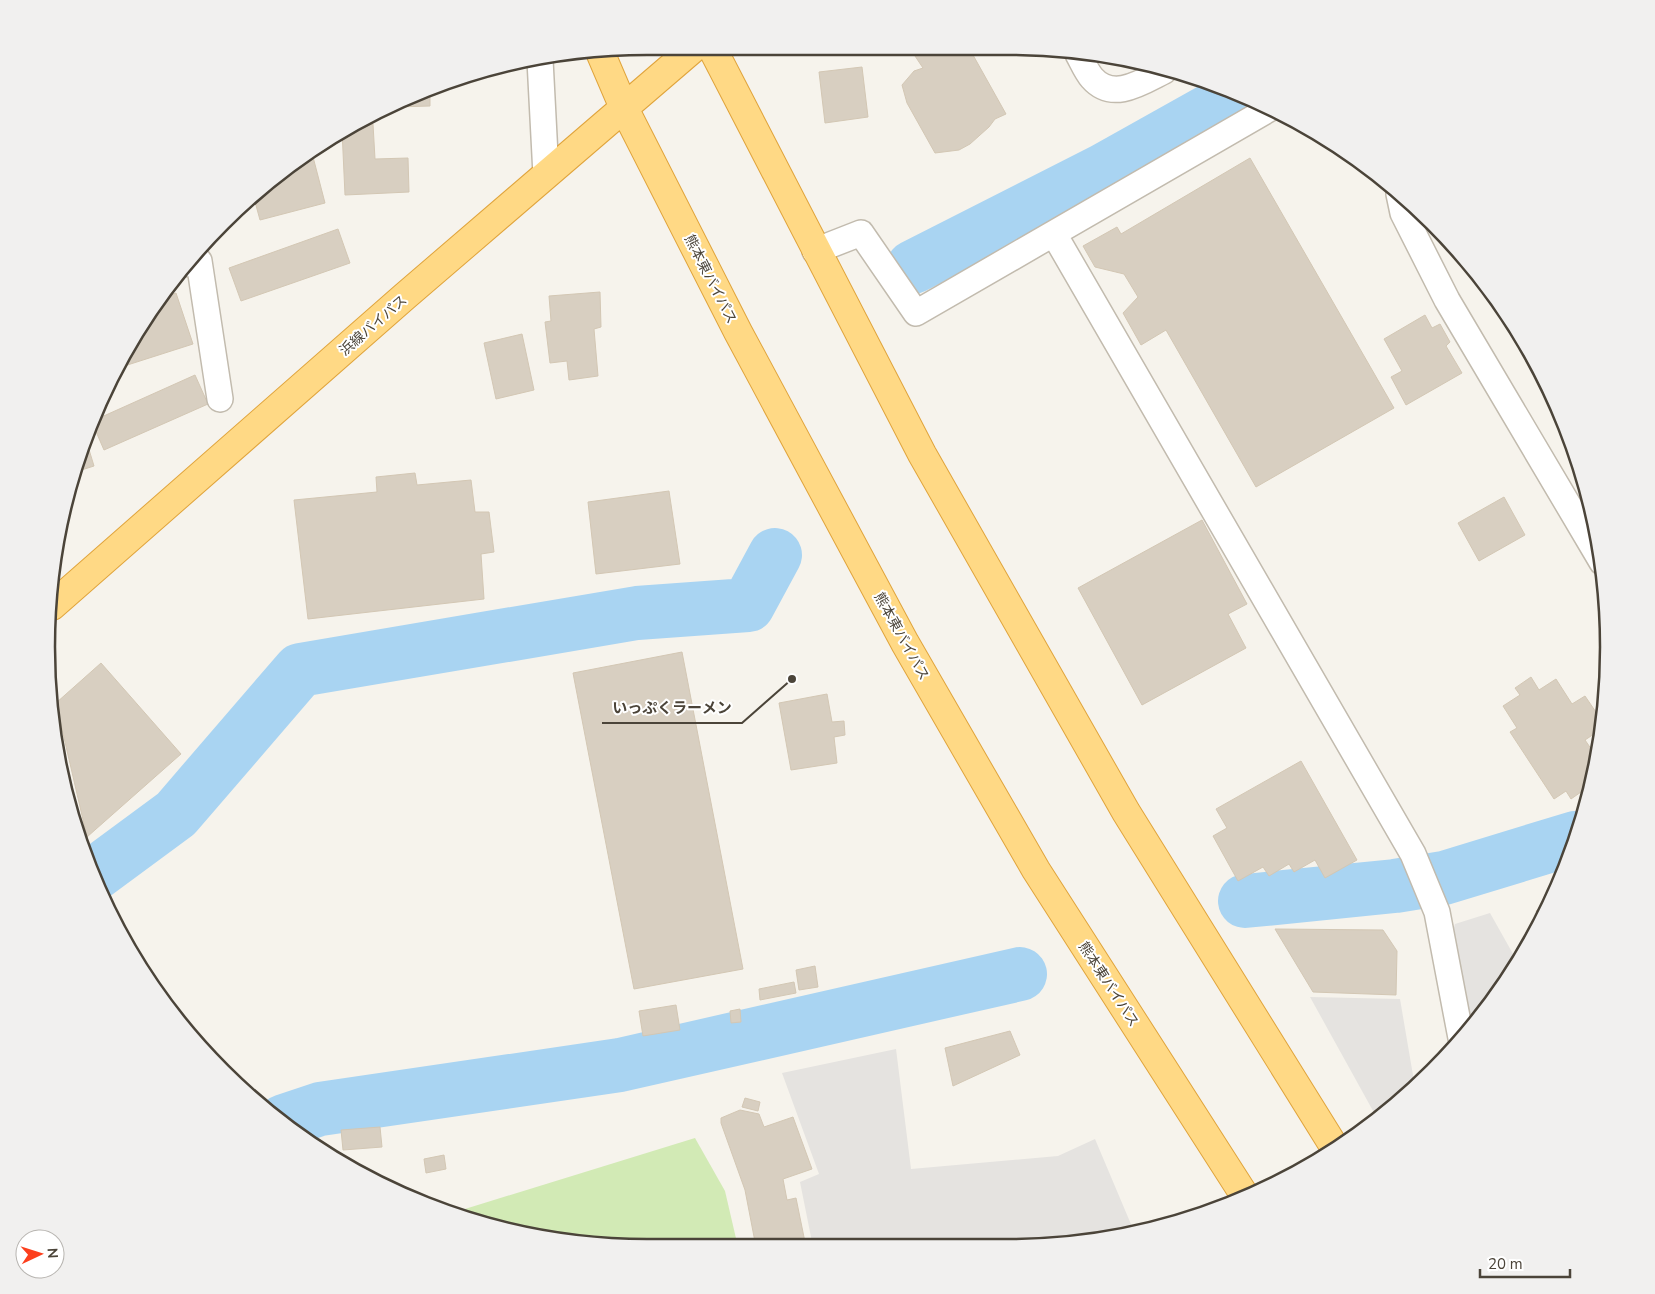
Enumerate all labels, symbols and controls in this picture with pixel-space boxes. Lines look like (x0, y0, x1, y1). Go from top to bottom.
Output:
street label: 熊本東バイパス (680, 231, 741, 327)
street label: 浜線バイパス (335, 291, 411, 360)
street label: 熊本東バイパス (870, 589, 934, 684)
callout: いっぷくラーメン (602, 693, 742, 723)
text: いっぷくラーメン (612, 698, 732, 718)
street label: 熊本東バイパス (1074, 938, 1143, 1030)
north arrow (15, 1229, 65, 1279)
scale bar (1480, 1246, 1570, 1278)
text: N (43, 1247, 62, 1259)
text: 20 m (1488, 1254, 1523, 1274)

